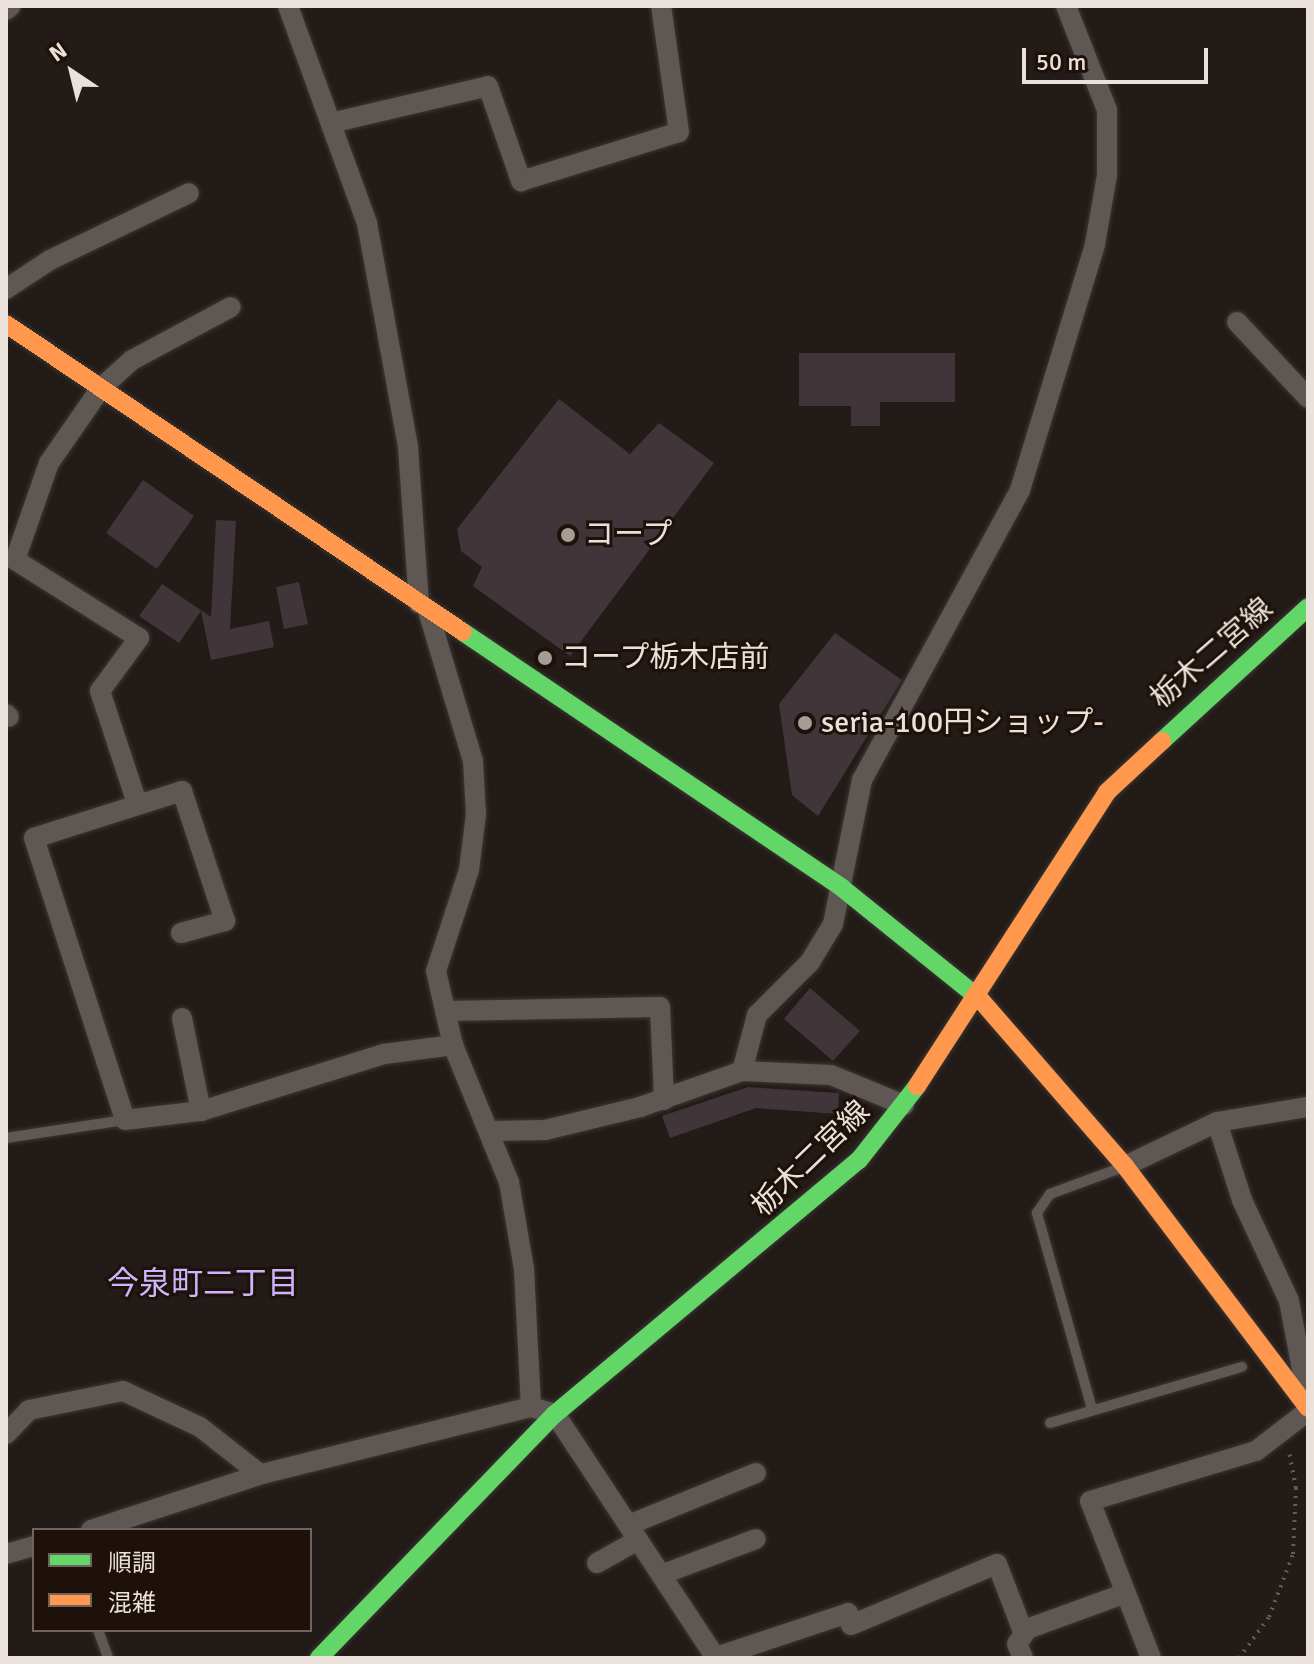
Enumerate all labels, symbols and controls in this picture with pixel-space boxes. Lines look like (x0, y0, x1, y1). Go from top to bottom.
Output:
north arrow (32, 32, 112, 112)
scale bar (1026, 32, 1212, 82)
text: N (44, 36, 72, 67)
text: 50 m (1036, 47, 1086, 77)
place label: コープ (584, 517, 674, 553)
marker: コープ (559, 526, 577, 544)
street label: 栃木二宮線 (1144, 591, 1280, 717)
place label: コープ栃木店前 (561, 640, 771, 676)
marker: コープ栃木店前 (536, 649, 554, 667)
place label: seria-100円ショップ- (821, 705, 1104, 741)
marker: seria-100円ショップ- (796, 714, 814, 732)
street label: 栃木二宮線 (745, 1094, 877, 1224)
district label: 今泉町二丁目 (107, 1265, 299, 1303)
legend (32, 1528, 312, 1632)
text: 順調 (108, 1548, 156, 1578)
text: 混雑 (108, 1588, 156, 1618)

